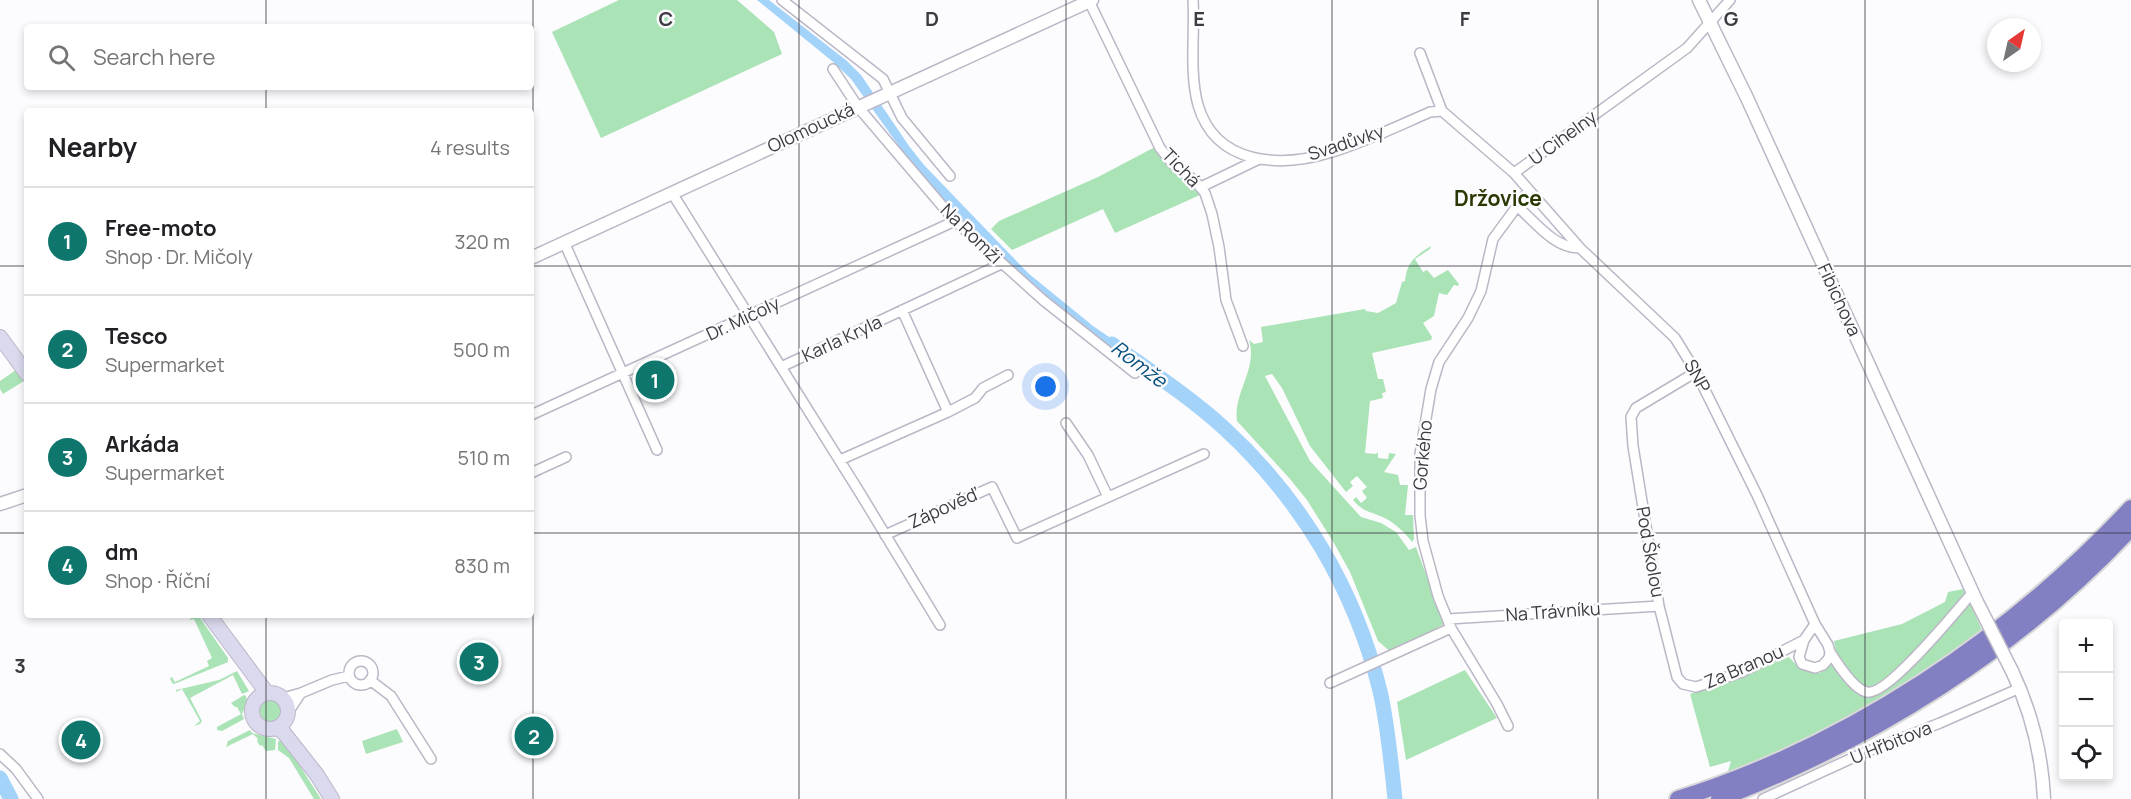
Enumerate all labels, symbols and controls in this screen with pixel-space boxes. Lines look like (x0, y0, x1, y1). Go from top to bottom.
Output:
text: C (659, 5, 673, 32)
text: D (925, 5, 939, 32)
text: E (1193, 5, 1205, 32)
text: F (1460, 5, 1471, 32)
text: G (1724, 5, 1739, 32)
north arrow (1987, 18, 2041, 72)
search box (24, 24, 534, 90)
icon: search (45, 41, 78, 74)
text: Search here (93, 42, 215, 72)
street label: Olomoucká (763, 97, 858, 158)
street label: U Cihelny (1524, 104, 1602, 170)
street label: Svadůvky (1305, 118, 1387, 166)
text: Nearby (48, 129, 137, 165)
text: 4 results (430, 134, 510, 161)
street label: Tichá (1157, 143, 1206, 192)
district label: Držovice (1454, 184, 1542, 212)
street label: Na Romži (936, 198, 1008, 269)
text: Free-moto (105, 213, 217, 243)
text: 1 (63, 228, 72, 255)
text: 320 m (454, 228, 510, 255)
text: Shop · Dr. Mičoly (105, 243, 253, 270)
street label: Fibichova (1813, 259, 1867, 340)
street label: Dr. Mičoly (702, 290, 784, 346)
street label: Karla Kryla (798, 309, 885, 367)
text: Tesco (105, 321, 168, 351)
water label: Romže (1106, 334, 1174, 394)
text: 2 (62, 336, 73, 363)
text: 500 m (453, 336, 510, 363)
text: Supermarket (105, 351, 225, 378)
street label: SNP (1679, 355, 1717, 396)
pin: 1 (636, 358, 674, 403)
your location (1031, 372, 1060, 401)
street label: Gorkého (1407, 419, 1437, 491)
text: Arkáda (105, 429, 179, 459)
text: 3 (62, 444, 73, 471)
text: 510 m (457, 444, 510, 471)
text: Supermarket (105, 459, 225, 486)
street label: Zápověď (905, 481, 983, 533)
street label: Pod Školou (1631, 505, 1671, 599)
text: dm (105, 537, 138, 567)
text: 4 (61, 552, 74, 579)
text: 830 m (454, 552, 510, 579)
text: Shop · Říční (105, 567, 210, 594)
street label: Na Trávníku (1505, 596, 1601, 626)
map controls (2059, 619, 2113, 781)
button: + (2059, 619, 2113, 673)
street label: Za Branou (1700, 639, 1787, 693)
pin: 3 (460, 640, 498, 684)
text: 3 (14, 652, 26, 679)
button: − (2059, 673, 2113, 727)
pin: 2 (514, 714, 554, 758)
street label: U Hřbitova (1846, 715, 1935, 769)
pin: 4 (62, 718, 100, 762)
button: locate (2059, 727, 2113, 781)

